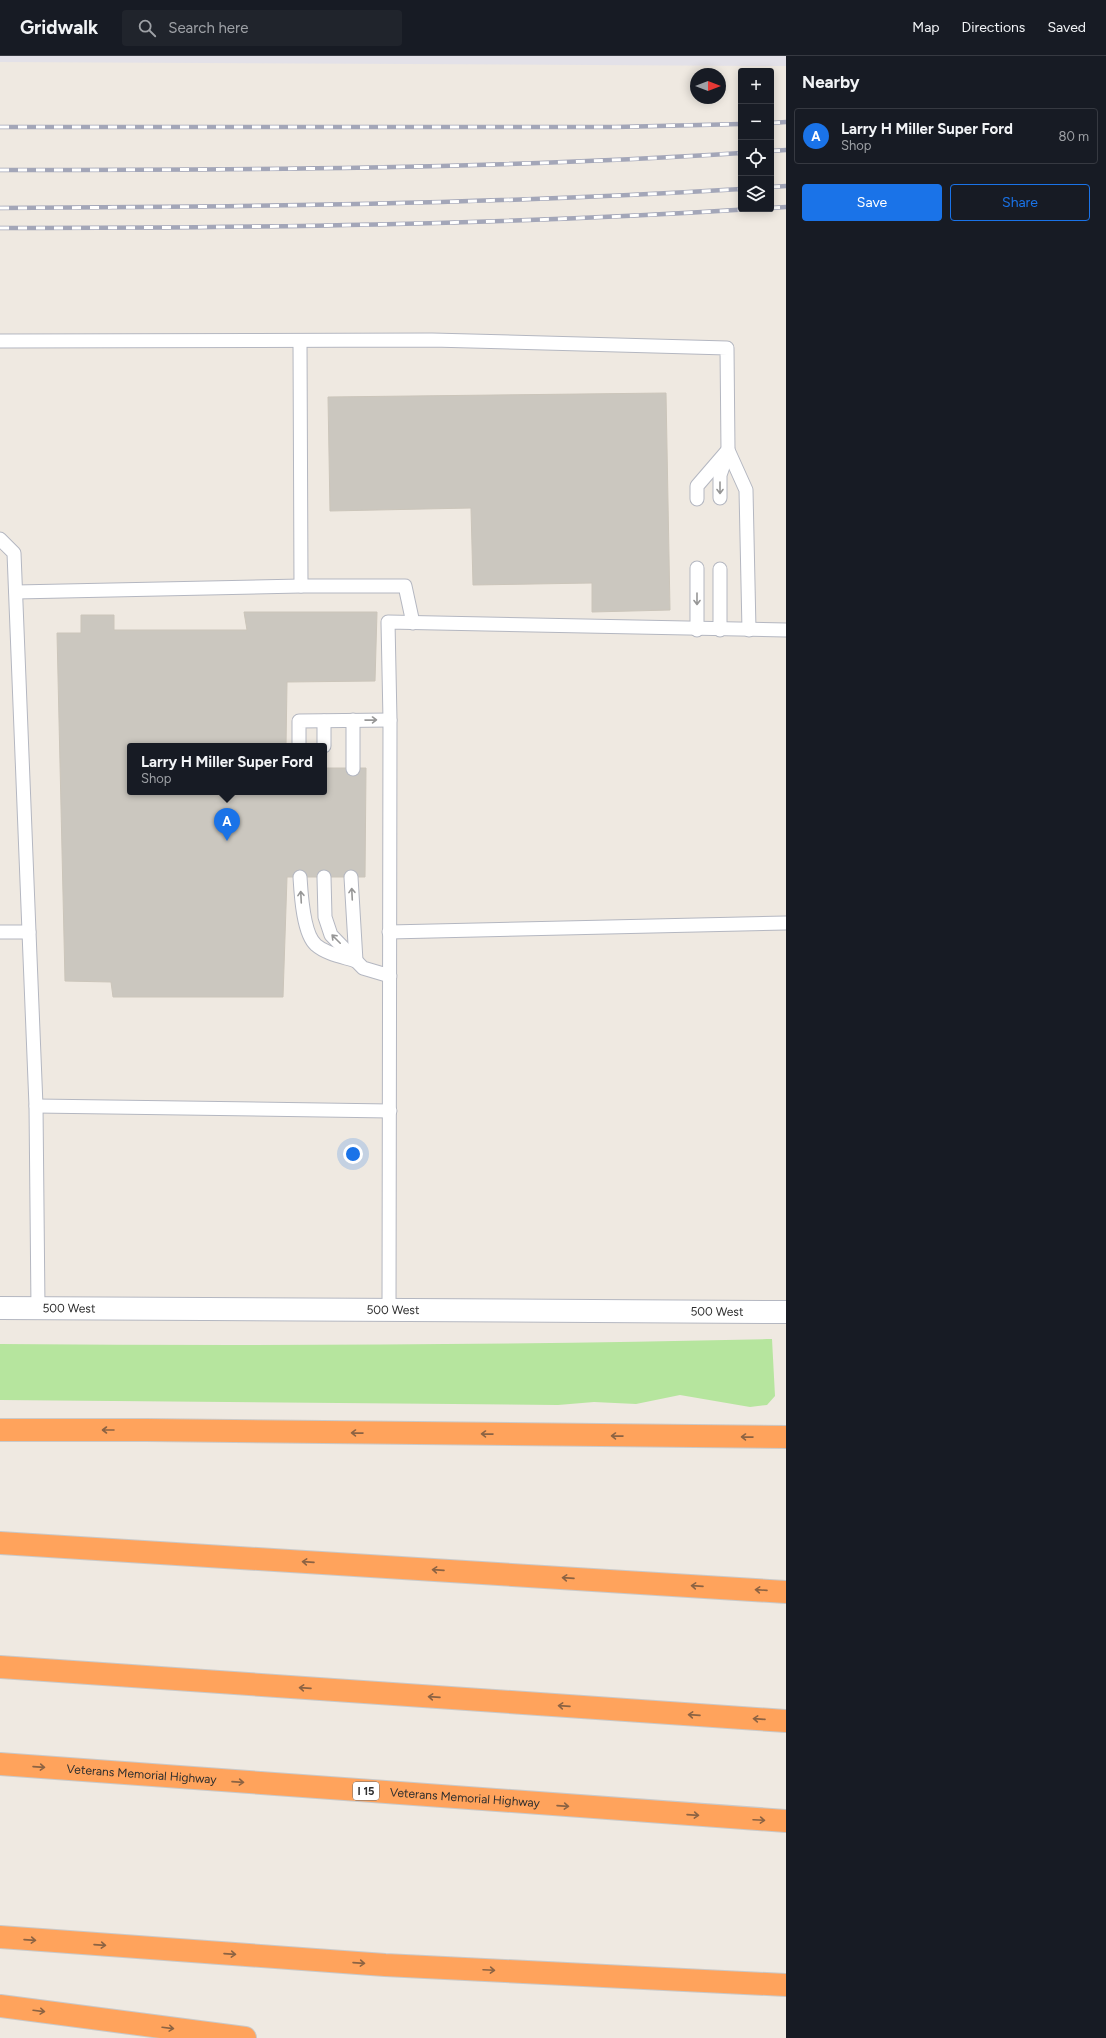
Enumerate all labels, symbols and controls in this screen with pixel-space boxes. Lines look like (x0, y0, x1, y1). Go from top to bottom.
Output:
search box (122, 10, 402, 46)
text: Gridwalk (20, 16, 98, 39)
icon: search (136, 17, 158, 39)
text: Search here (168, 19, 248, 37)
text: Map (912, 19, 940, 36)
text: Directions (962, 19, 1025, 36)
text: Saved (1047, 19, 1086, 36)
north arrow (690, 68, 726, 104)
map controls (738, 68, 774, 212)
button: + (738, 68, 774, 104)
text: Nearby (802, 72, 860, 92)
button: − (738, 104, 774, 140)
text: Larry H Miller Super Ford (841, 120, 1013, 138)
text: A (811, 129, 821, 144)
text: 80 m (1058, 129, 1089, 144)
text: Shop (841, 138, 871, 153)
button: locate (738, 140, 774, 176)
button: layers (738, 176, 774, 212)
button: Save (802, 184, 942, 221)
button: Share (950, 184, 1090, 221)
one-way arrow (716, 481, 724, 494)
one-way arrow (693, 592, 701, 605)
one-way arrow (364, 716, 377, 724)
popup (127, 743, 327, 795)
text: Larry H Miller Super Ford (141, 753, 313, 771)
text: Shop (141, 771, 172, 786)
pin: A (214, 808, 240, 841)
one-way arrow (349, 888, 356, 901)
one-way arrow (298, 891, 305, 904)
one-way arrow (331, 934, 341, 944)
your location (343, 1144, 363, 1164)
street label: 500 West (42, 1301, 96, 1315)
street label: 500 West (366, 1303, 420, 1317)
street label: 500 West (690, 1305, 744, 1319)
one-way arrow (102, 1426, 115, 1434)
one-way arrow (351, 1429, 364, 1437)
one-way arrow (481, 1430, 494, 1438)
one-way arrow (611, 1432, 624, 1440)
one-way arrow (741, 1433, 754, 1441)
one-way arrow (302, 1558, 315, 1565)
one-way arrow (432, 1566, 445, 1573)
one-way arrow (562, 1574, 575, 1581)
one-way arrow (691, 1582, 704, 1589)
one-way arrow (755, 1586, 768, 1593)
one-way arrow (299, 1685, 312, 1692)
one-way arrow (428, 1694, 441, 1701)
one-way arrow (558, 1703, 571, 1710)
one-way arrow (688, 1712, 701, 1719)
one-way arrow (753, 1716, 766, 1723)
street label: Veterans Memorial Highway (66, 1762, 218, 1787)
one-way arrow (32, 1763, 45, 1770)
one-way arrow (231, 1778, 244, 1785)
road number: I 15 (353, 1782, 379, 1800)
street label: Veterans Memorial Highway (389, 1785, 541, 1810)
one-way arrow (556, 1802, 569, 1809)
one-way arrow (686, 1812, 699, 1819)
one-way arrow (752, 1816, 765, 1823)
one-way arrow (23, 1936, 36, 1943)
one-way arrow (93, 1941, 106, 1948)
one-way arrow (223, 1950, 236, 1957)
one-way arrow (352, 1959, 365, 1966)
one-way arrow (482, 1966, 495, 1974)
one-way arrow (32, 2007, 45, 2015)
one-way arrow (161, 2024, 174, 2032)

